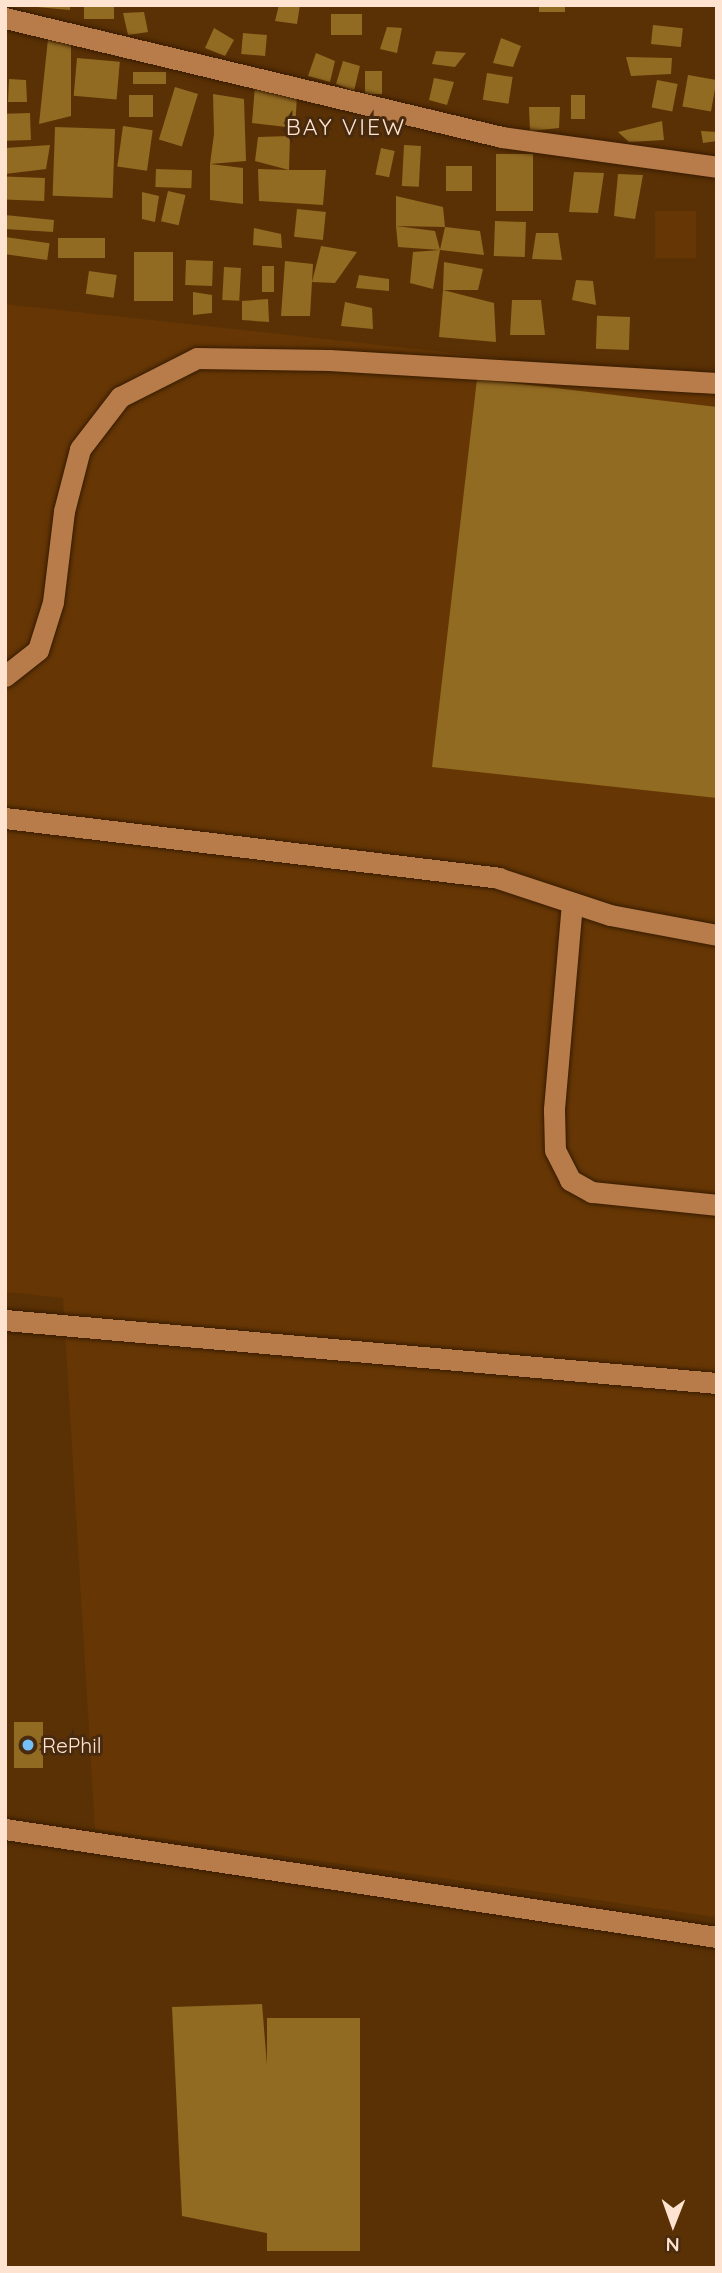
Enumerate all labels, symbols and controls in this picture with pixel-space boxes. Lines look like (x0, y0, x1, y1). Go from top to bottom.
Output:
district label: BAY VIEW (287, 113, 405, 141)
place label: RePhil (42, 1732, 102, 1758)
marker: RePhil (20, 1737, 36, 1753)
north arrow (638, 2189, 708, 2259)
text: N (665, 2233, 680, 2257)

